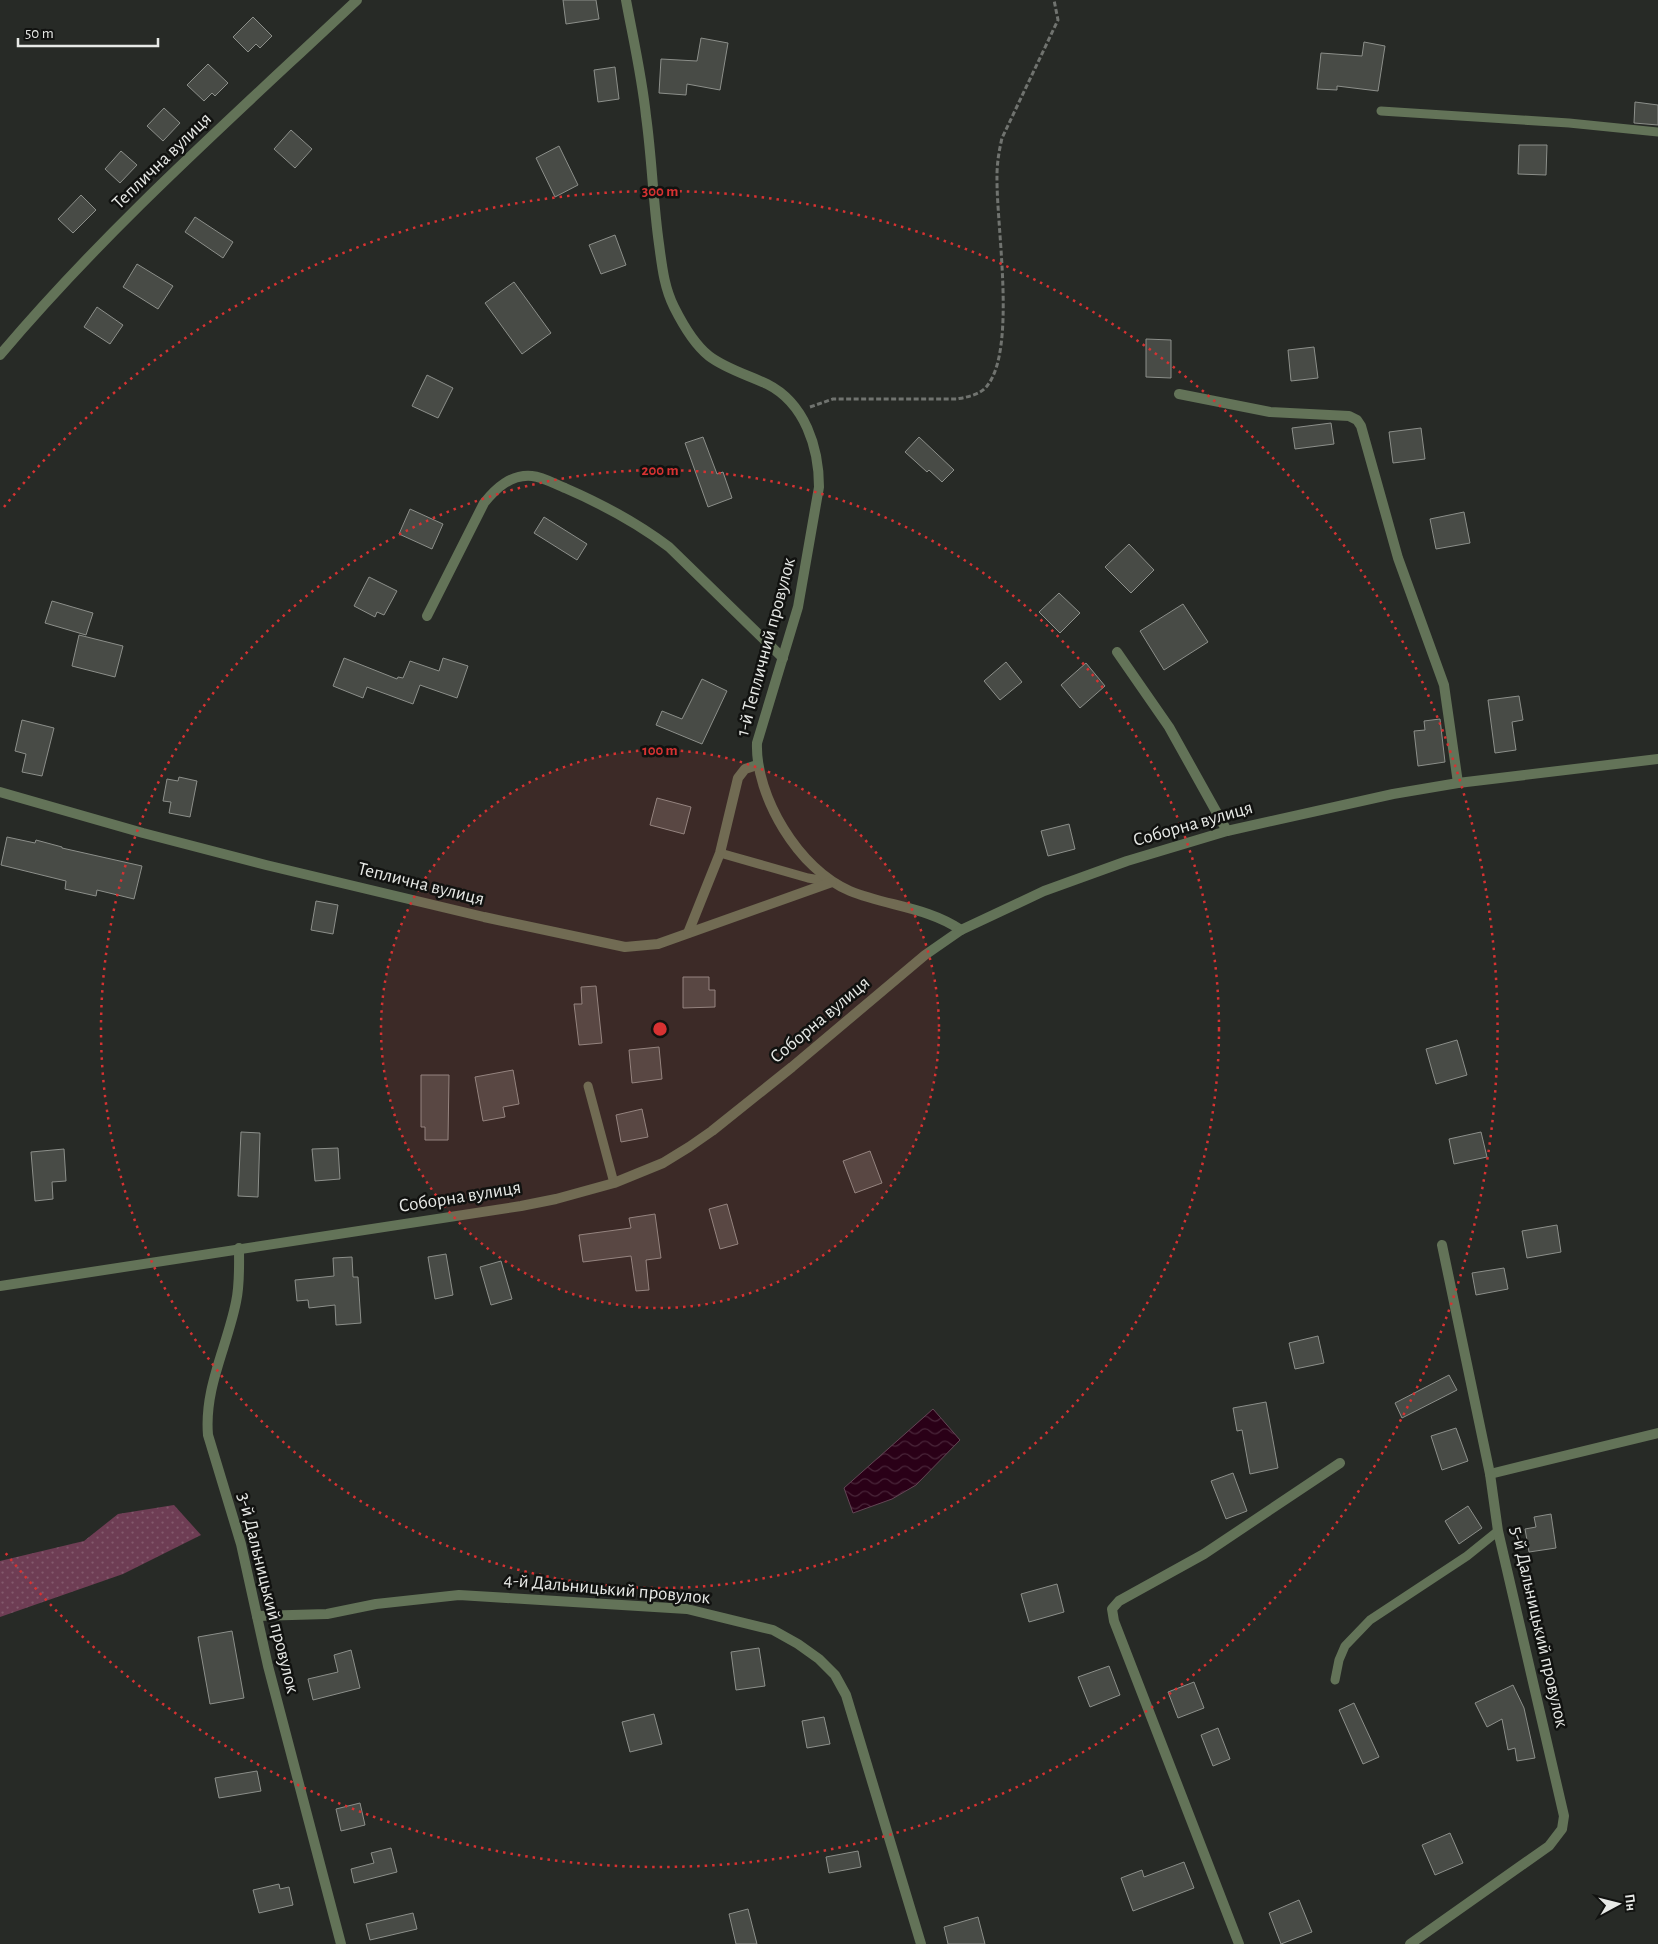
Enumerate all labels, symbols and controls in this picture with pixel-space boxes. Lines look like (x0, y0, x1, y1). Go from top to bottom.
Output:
scale bar (18, 15, 158, 47)
text: 50 m (25, 26, 54, 41)
street label: Теплична вулиця (109, 109, 215, 213)
text: 300 m (642, 184, 678, 199)
text: 200 m (641, 463, 679, 478)
street label: 1-й Тепличний провулок (733, 555, 799, 738)
text: 100 m (642, 743, 678, 758)
street label: Соборна вулиця (1131, 798, 1255, 850)
street label: Теплична вулиця (356, 859, 486, 909)
street label: Соборна вулиця (767, 973, 873, 1067)
centre of rings (651, 1020, 669, 1038)
street label: Соборна вулиця (397, 1178, 523, 1216)
street label: 3-й Дальницький провулок (234, 1491, 302, 1695)
street label: 5-й Дальницький провулок (1507, 1525, 1571, 1730)
street label: 4-й Дальницький провулок (503, 1571, 711, 1608)
north arrow (1593, 1879, 1643, 1929)
text: Пн (1622, 1893, 1638, 1912)

